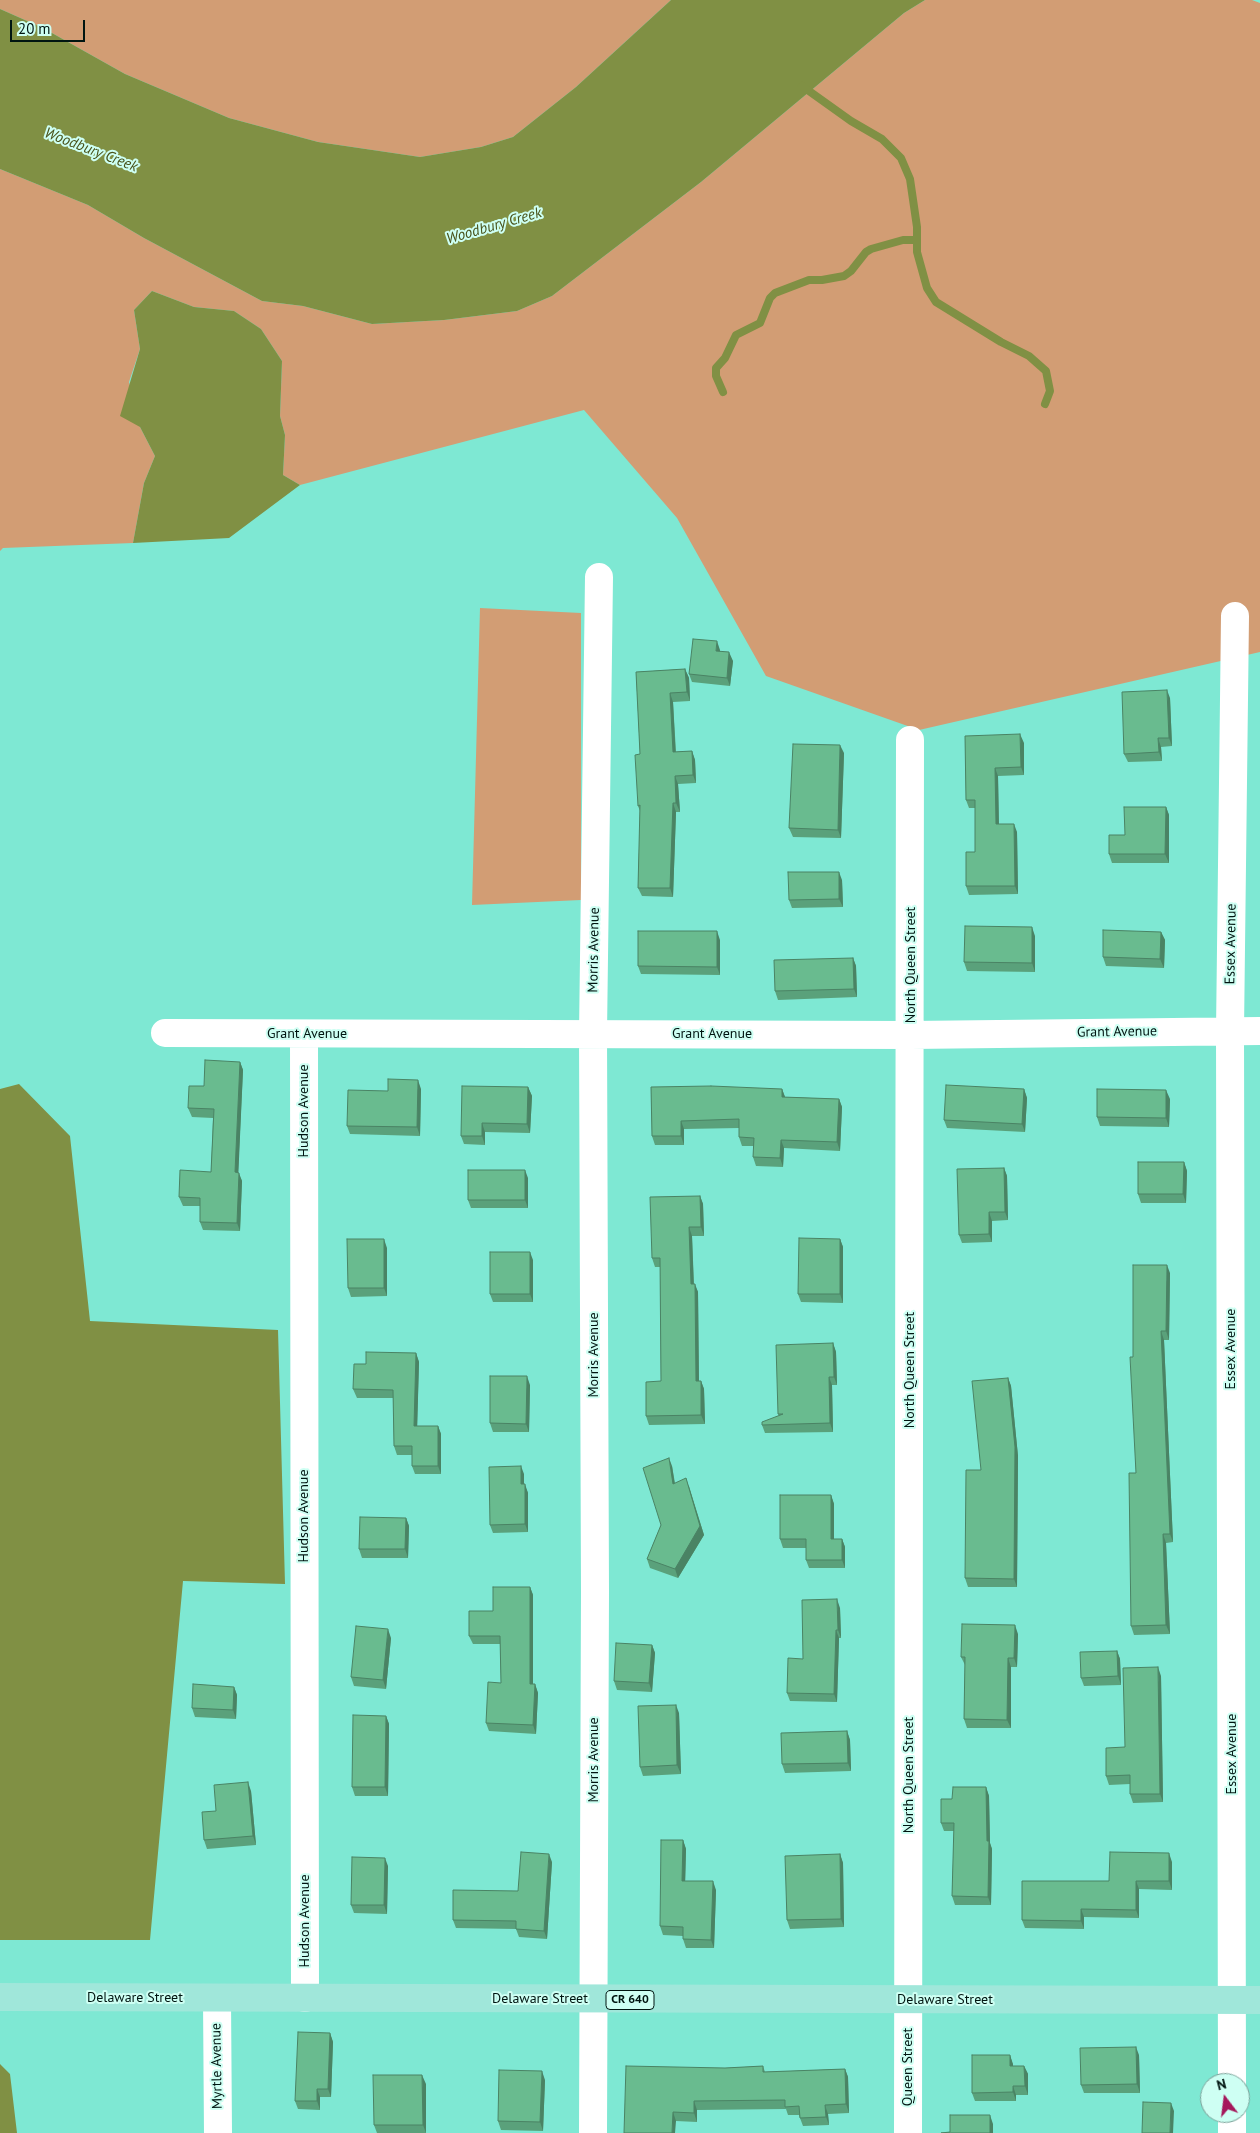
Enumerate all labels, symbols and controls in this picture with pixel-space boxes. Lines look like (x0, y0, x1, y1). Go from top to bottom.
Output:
scale bar (12, 10, 88, 42)
text: 20 m (18, 19, 51, 38)
water label: Woodbury Creek (42, 124, 140, 176)
water label: Woodbury Creek (444, 204, 544, 248)
street label: Essex Avenue (1222, 903, 1240, 985)
street label: Morris Avenue (585, 907, 603, 993)
street label: North Queen Street (903, 907, 919, 1023)
street label: Grant Avenue (1077, 1023, 1157, 1041)
street label: Grant Avenue (267, 1026, 347, 1042)
street label: Grant Avenue (672, 1026, 752, 1042)
street label: Hudson Avenue (296, 1064, 312, 1158)
street label: Essex Avenue (1223, 1309, 1239, 1389)
street label: Morris Avenue (586, 1312, 602, 1398)
street label: North Queen Street (902, 1312, 918, 1428)
street label: Hudson Avenue (296, 1469, 312, 1563)
street label: Essex Avenue (1224, 1714, 1240, 1794)
street label: Morris Avenue (586, 1717, 602, 1803)
street label: North Queen Street (901, 1717, 917, 1833)
street label: Hudson Avenue (297, 1874, 313, 1968)
street label: Delaware Street (87, 1990, 183, 2006)
road number: CR 640 (606, 1990, 654, 2010)
street label: Delaware Street (492, 1991, 588, 2007)
street label: Delaware Street (897, 1992, 993, 2008)
street label: Myrtle Avenue (208, 2023, 226, 2109)
street label: Queen Street (900, 2028, 916, 2106)
north arrow (1200, 2073, 1250, 2123)
text: N (1215, 2075, 1228, 2094)

